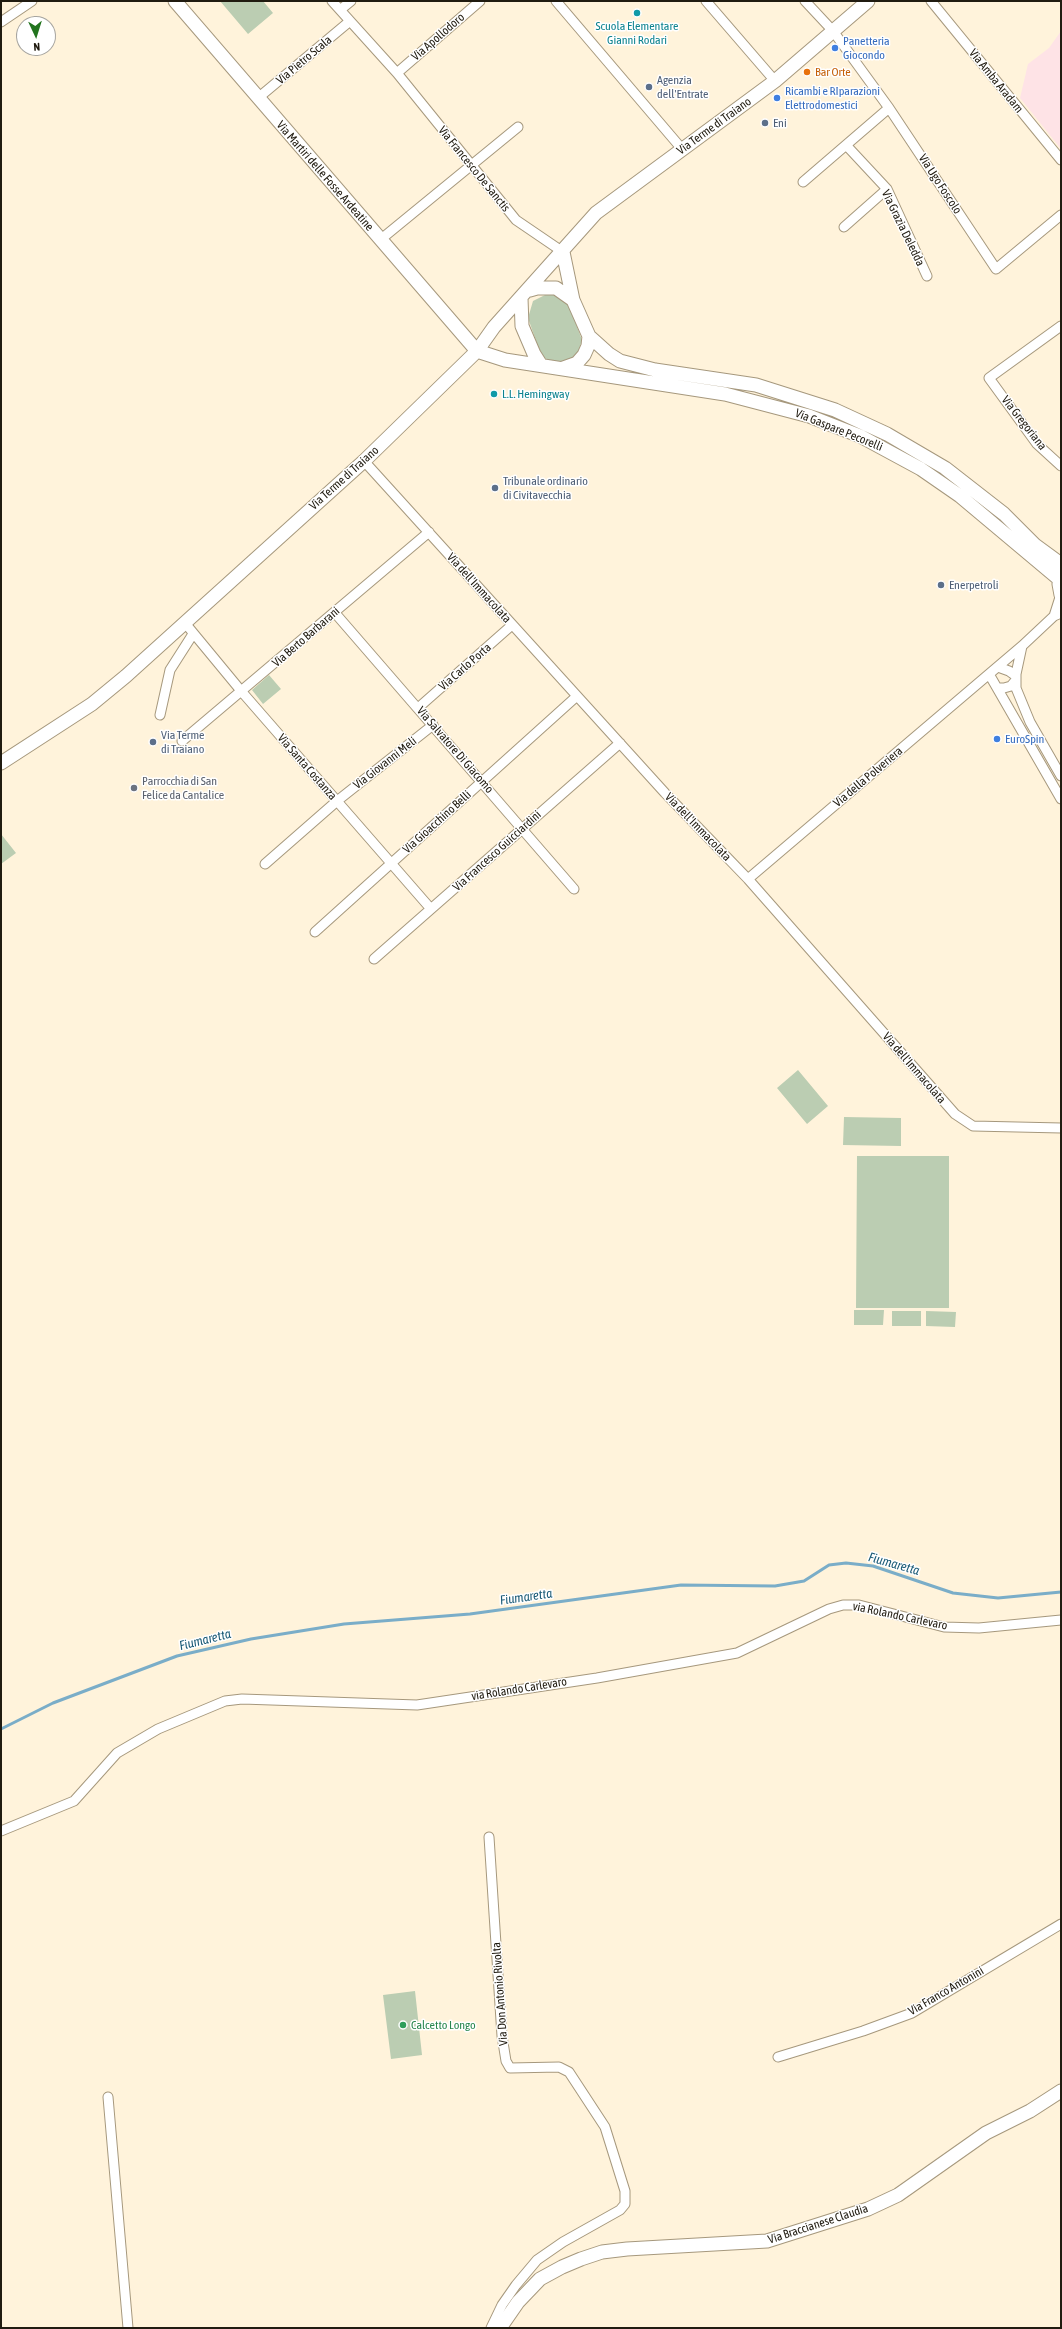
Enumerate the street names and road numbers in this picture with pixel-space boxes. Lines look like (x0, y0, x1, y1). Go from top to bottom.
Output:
street label: Via Apollodoro (409, 10, 467, 64)
street label: Via Pietro Scala (273, 33, 335, 87)
street label: Via Amba Aradam (966, 46, 1026, 116)
street label: Via Terme di Traiano (674, 94, 754, 158)
street label: Via Martiri delle Fosse Ardeatine (273, 118, 377, 234)
street label: Via Francesco De Sanctis (435, 123, 513, 215)
street label: Via Ugo Foscolo (915, 151, 965, 217)
street label: Via Grazia Deledda (878, 188, 928, 268)
street label: Via Gregoriana (998, 393, 1050, 453)
street label: Via Gaspare Pecorelli (793, 406, 885, 454)
street label: Via Terme di Traiano (306, 443, 382, 513)
street label: Via dell'Immacolata (444, 550, 514, 626)
street label: Via Berto Barbarani (269, 604, 343, 670)
street label: Via Carlo Porta (436, 640, 494, 694)
street label: Via Salvatore Di Giacomo (414, 704, 496, 796)
street label: Via Santa Costanza (274, 731, 340, 803)
street label: Via Giovanni Meli (350, 734, 420, 792)
street label: Via della Polveriera (830, 744, 906, 810)
street label: Via Gioacchino Belli (400, 788, 474, 856)
street label: Via dell'Immacolata (662, 790, 734, 864)
street label: Via Francesco Guicciardini (450, 808, 544, 894)
street label: Via dell'Immacolata (879, 1030, 949, 1106)
street label: via Rolando Carlevaro (851, 1599, 949, 1633)
street label: via Rolando Carlevaro (470, 1674, 568, 1704)
street label: Via Don Antonio Rivolta (489, 1942, 511, 2046)
street label: Via Franco Antonini (906, 1964, 986, 2018)
street label: Via Braccianese Claudia (766, 2201, 870, 2247)

